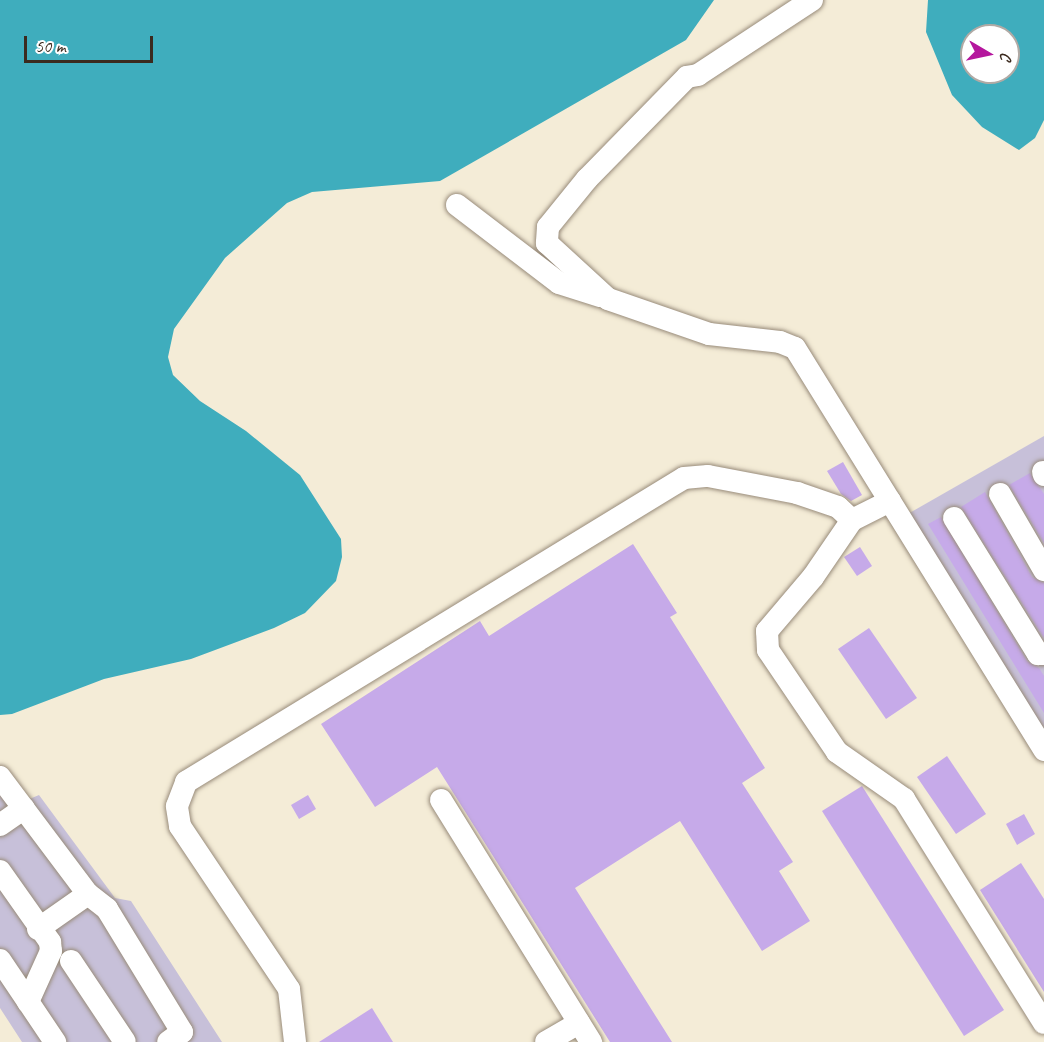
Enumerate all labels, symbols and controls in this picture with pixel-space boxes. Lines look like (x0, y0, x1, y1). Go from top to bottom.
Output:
scale bar (27, 24, 156, 62)
north arrow (960, 24, 1020, 84)
text: 50 m (35, 35, 66, 57)
text: С (995, 51, 1016, 62)

